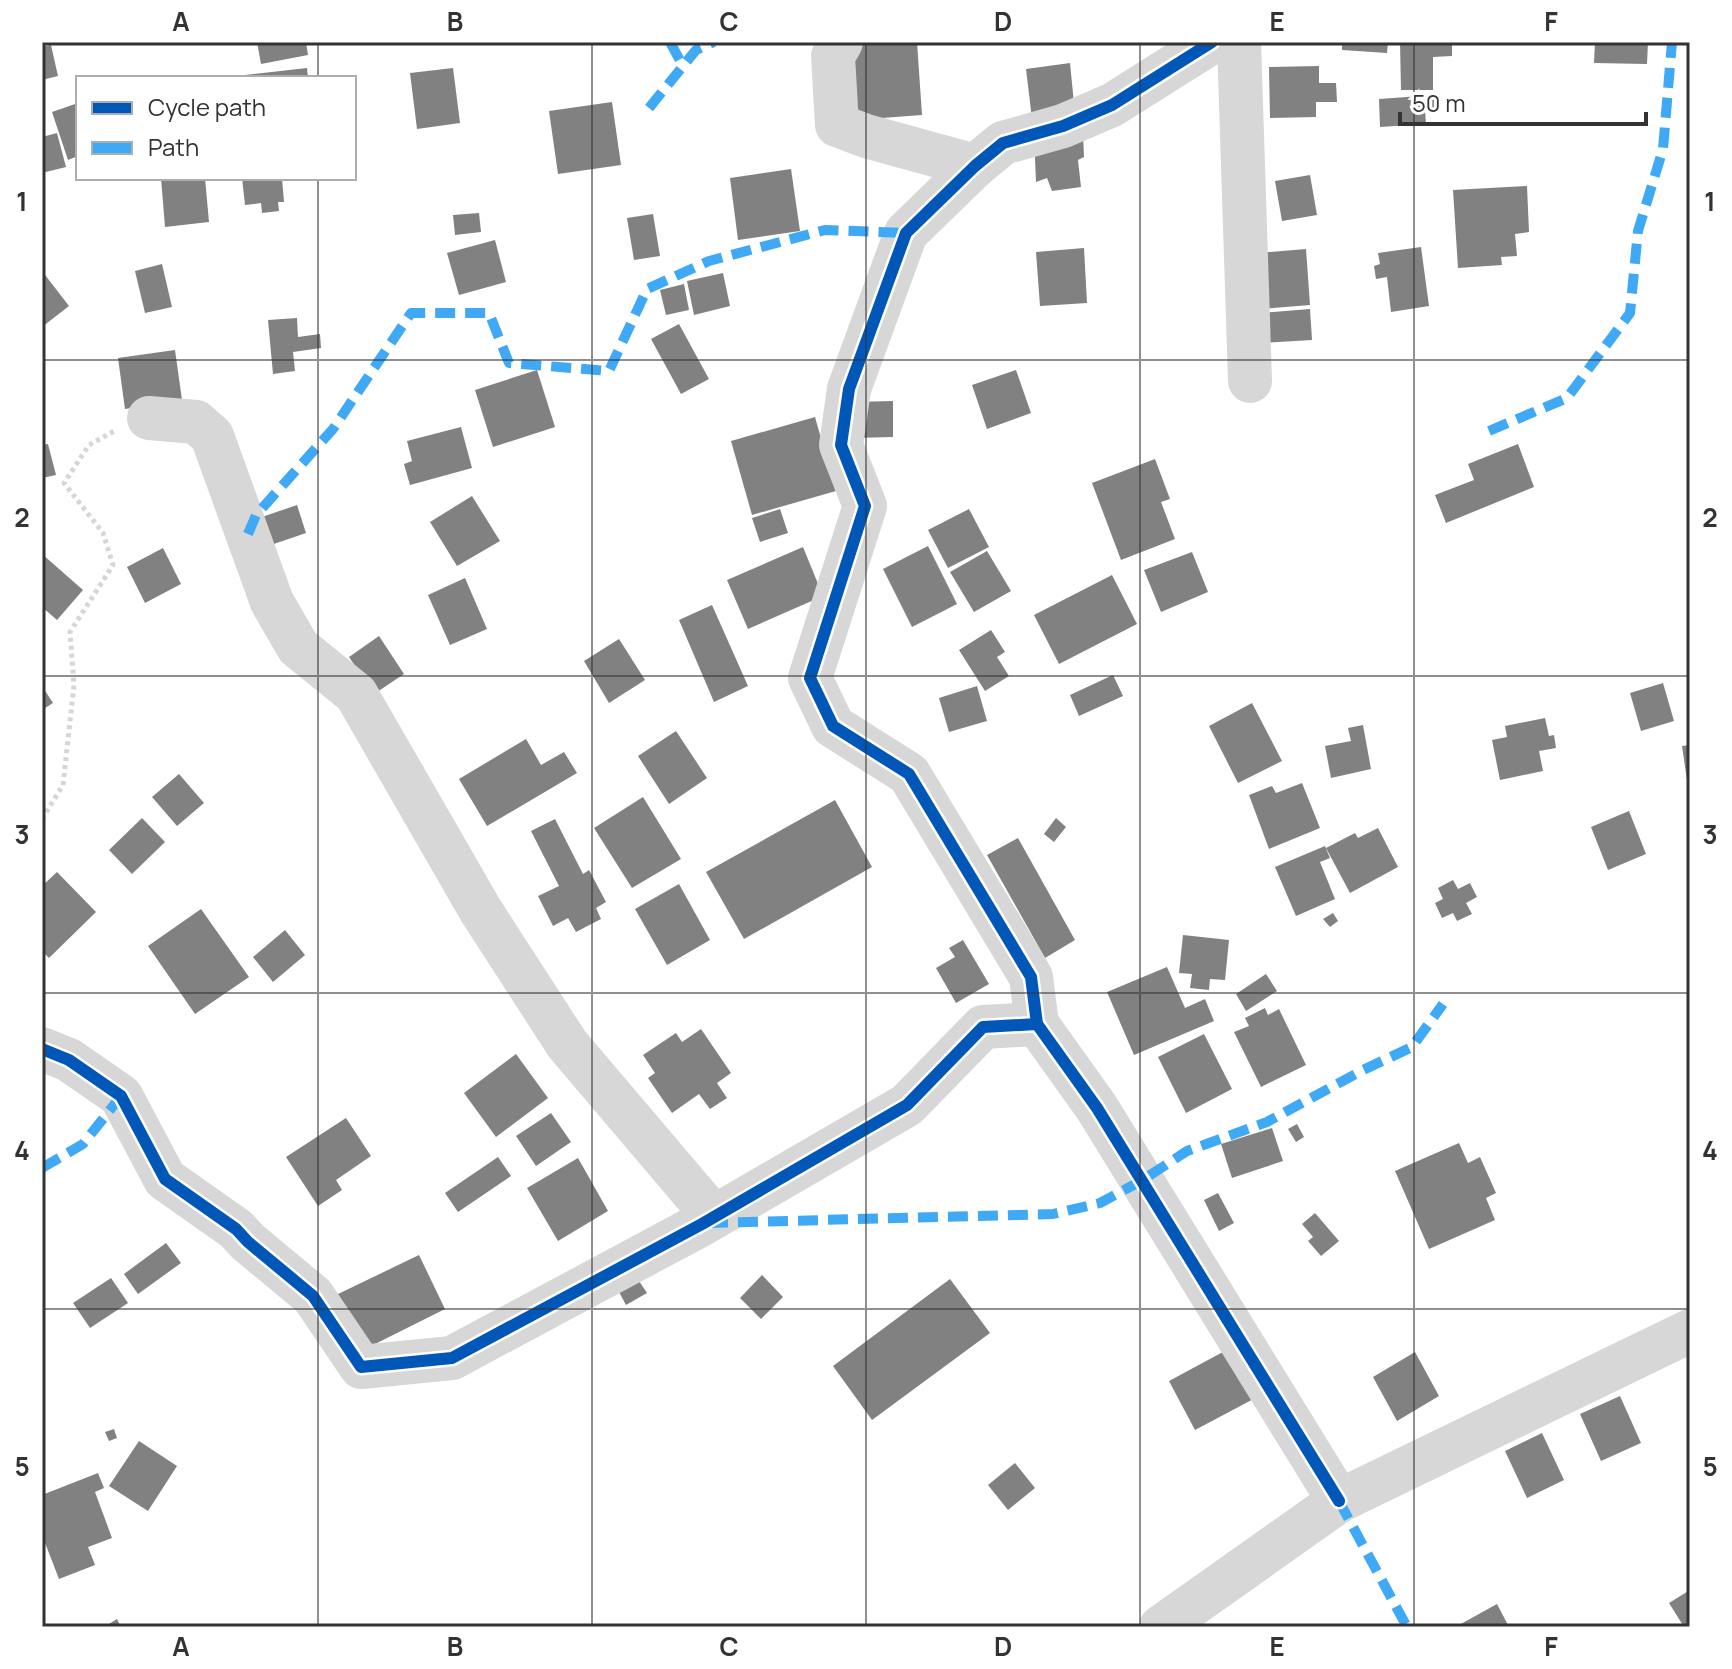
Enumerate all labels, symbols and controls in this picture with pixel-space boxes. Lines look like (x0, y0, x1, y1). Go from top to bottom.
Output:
text: A (172, 3, 190, 39)
text: B (447, 3, 463, 39)
text: C (719, 3, 739, 39)
text: D (994, 3, 1012, 39)
text: E (1269, 3, 1285, 39)
text: F (1544, 3, 1558, 39)
legend (76, 76, 356, 180)
scale bar (1400, 76, 1646, 126)
text: 50 m (1412, 86, 1466, 119)
text: Cycle path (148, 90, 266, 123)
text: Path (148, 130, 199, 163)
text: 1 (16, 183, 28, 219)
text: 1 (1704, 183, 1716, 219)
text: 2 (14, 499, 30, 535)
text: 2 (1702, 499, 1718, 535)
text: 3 (14, 816, 30, 852)
text: 3 (1702, 816, 1718, 852)
text: 4 (14, 1132, 30, 1168)
text: 4 (1702, 1132, 1718, 1168)
text: 5 (14, 1448, 30, 1484)
text: 5 (1702, 1448, 1718, 1484)
text: A (172, 1628, 190, 1664)
text: B (447, 1628, 463, 1664)
text: C (719, 1628, 739, 1664)
text: D (994, 1628, 1012, 1664)
text: E (1269, 1628, 1285, 1664)
text: F (1544, 1628, 1558, 1664)

